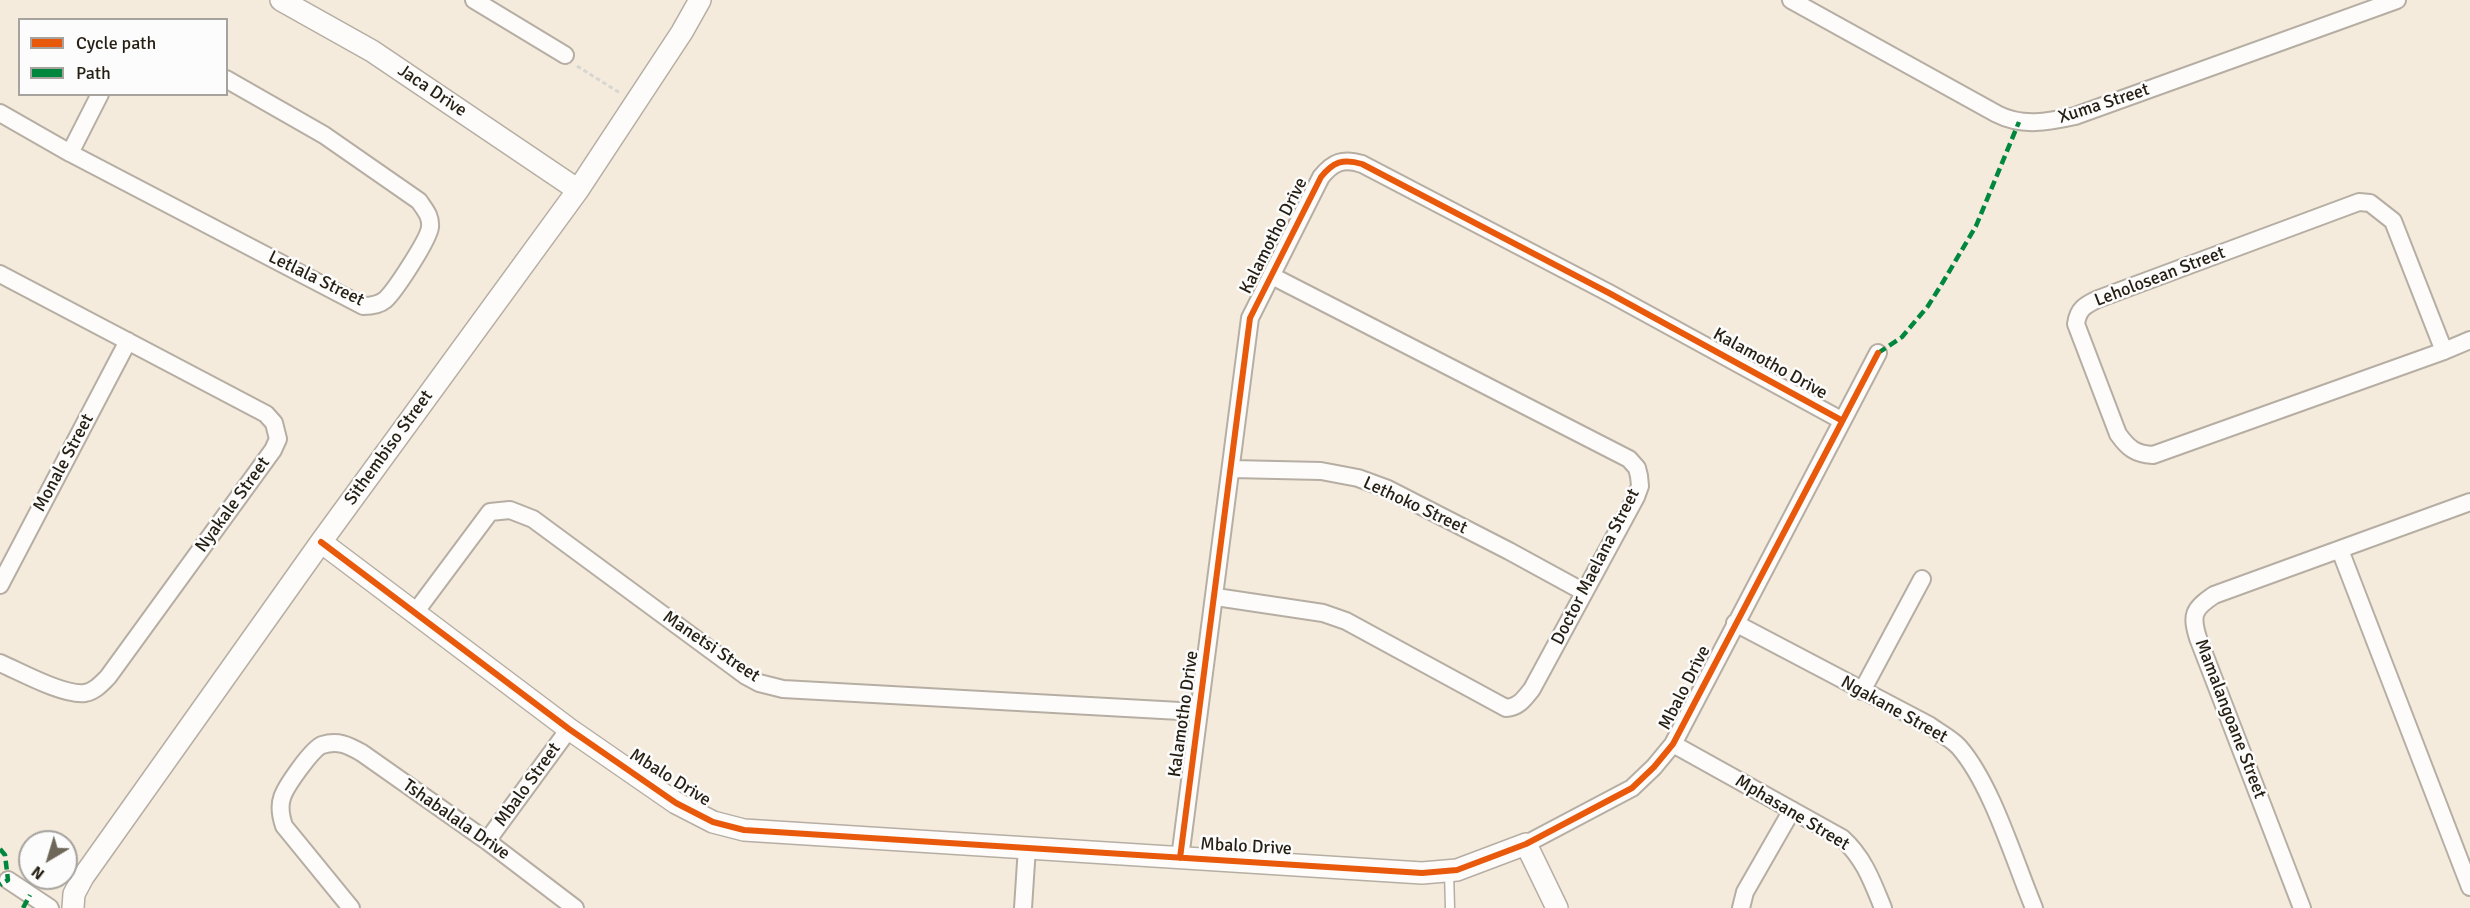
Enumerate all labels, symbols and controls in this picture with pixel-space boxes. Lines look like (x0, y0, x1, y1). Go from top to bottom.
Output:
legend (18, 18, 228, 96)
text: Cycle path (76, 32, 156, 54)
street label: Jaca Drive (393, 60, 471, 122)
text: Path (76, 62, 111, 84)
street label: Xuma Street (2056, 79, 2152, 129)
street label: Kalamotho Drive (1235, 174, 1313, 298)
street label: Leholosean Street (2092, 242, 2228, 312)
street label: Letlala Street (265, 247, 367, 311)
street label: Kalamotho Drive (1709, 324, 1831, 404)
street label: Sithembiso Street (340, 386, 438, 510)
street label: Monale Street (29, 410, 99, 516)
street label: Nyakale Street (191, 453, 275, 557)
street label: Lethoko Street (1360, 472, 1470, 540)
street label: Doctor Maelana Street (1547, 485, 1645, 649)
street label: Manetsi Street (658, 607, 764, 687)
street label: Mamalangoane Street (2190, 636, 2270, 802)
street label: Mbalo Drive (1655, 642, 1715, 734)
street label: Kalamotho Drive (1164, 649, 1204, 779)
street label: Ngakane Street (1837, 672, 1951, 748)
street label: Mbalo Street (490, 739, 566, 831)
street label: Mbalo Drive (625, 745, 715, 811)
street label: Mphasane Street (1731, 770, 1853, 856)
street label: Tshabalala Drive (398, 775, 514, 865)
north arrow (18, 830, 78, 890)
street label: Mbalo Drive (1200, 834, 1292, 860)
text: N (28, 861, 49, 884)

